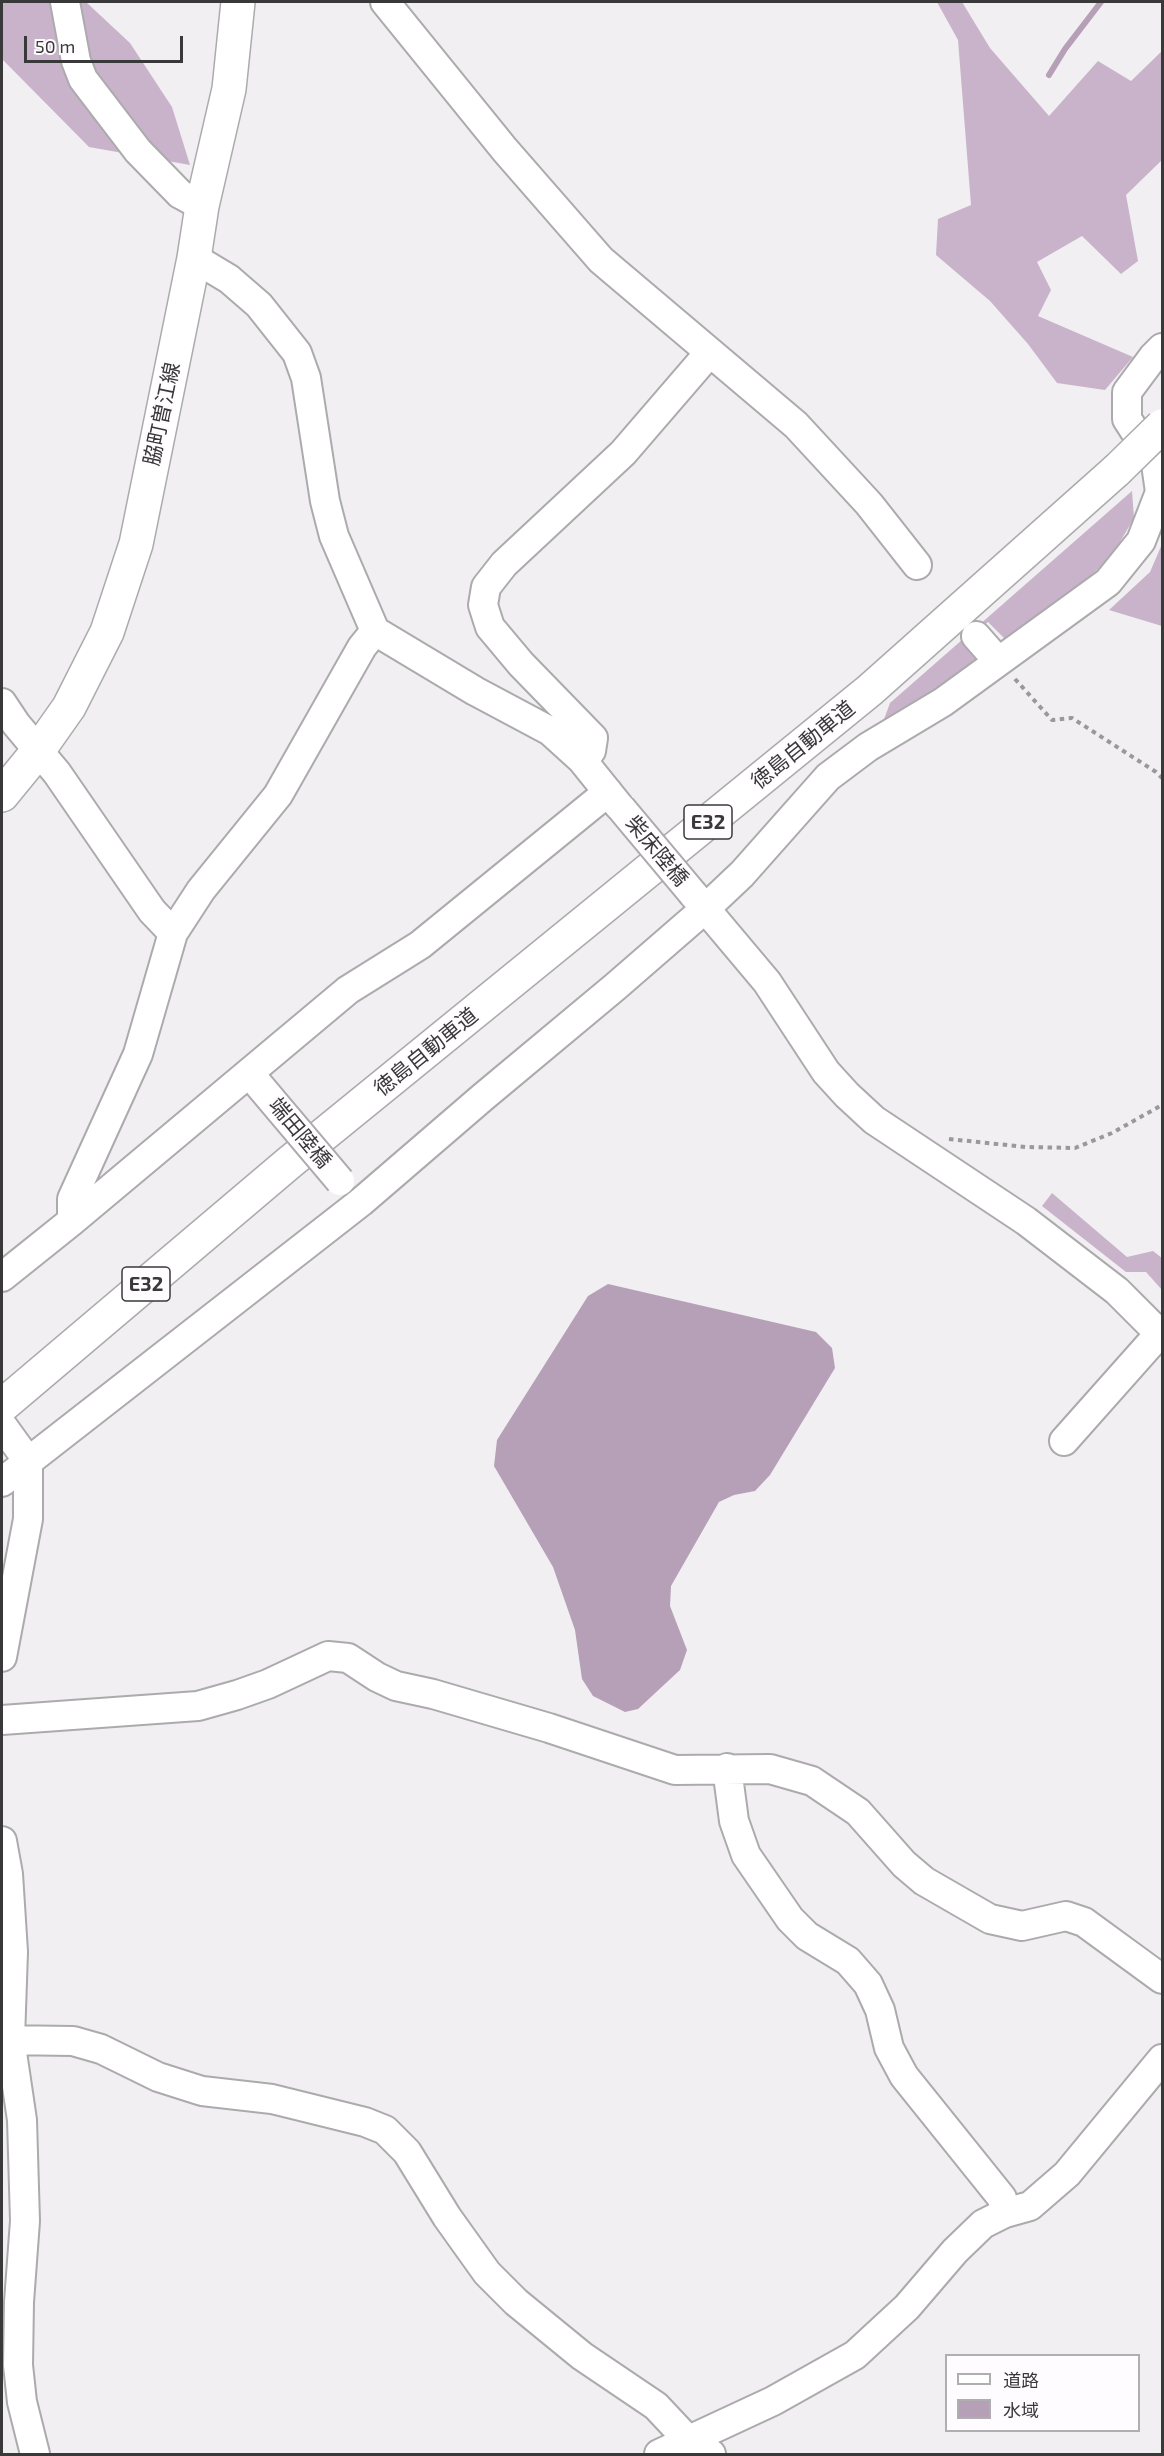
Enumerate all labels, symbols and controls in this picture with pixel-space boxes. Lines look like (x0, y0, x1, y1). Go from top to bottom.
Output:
scale bar (27, 24, 186, 62)
text: 50 m (35, 35, 75, 57)
street label: 脇町曽江線 (139, 360, 185, 468)
street label: 徳島自動車道 (746, 696, 860, 794)
road number: E32 (684, 805, 732, 839)
street label: 柴床陸橋 (620, 811, 694, 891)
street label: 徳島自動車道 (369, 1003, 483, 1101)
street label: 端田陸橋 (263, 1093, 337, 1173)
road number: E32 (122, 1267, 170, 1301)
legend (945, 2354, 1140, 2432)
text: 道路 (1003, 2369, 1039, 2391)
text: 水域 (1003, 2399, 1039, 2421)

